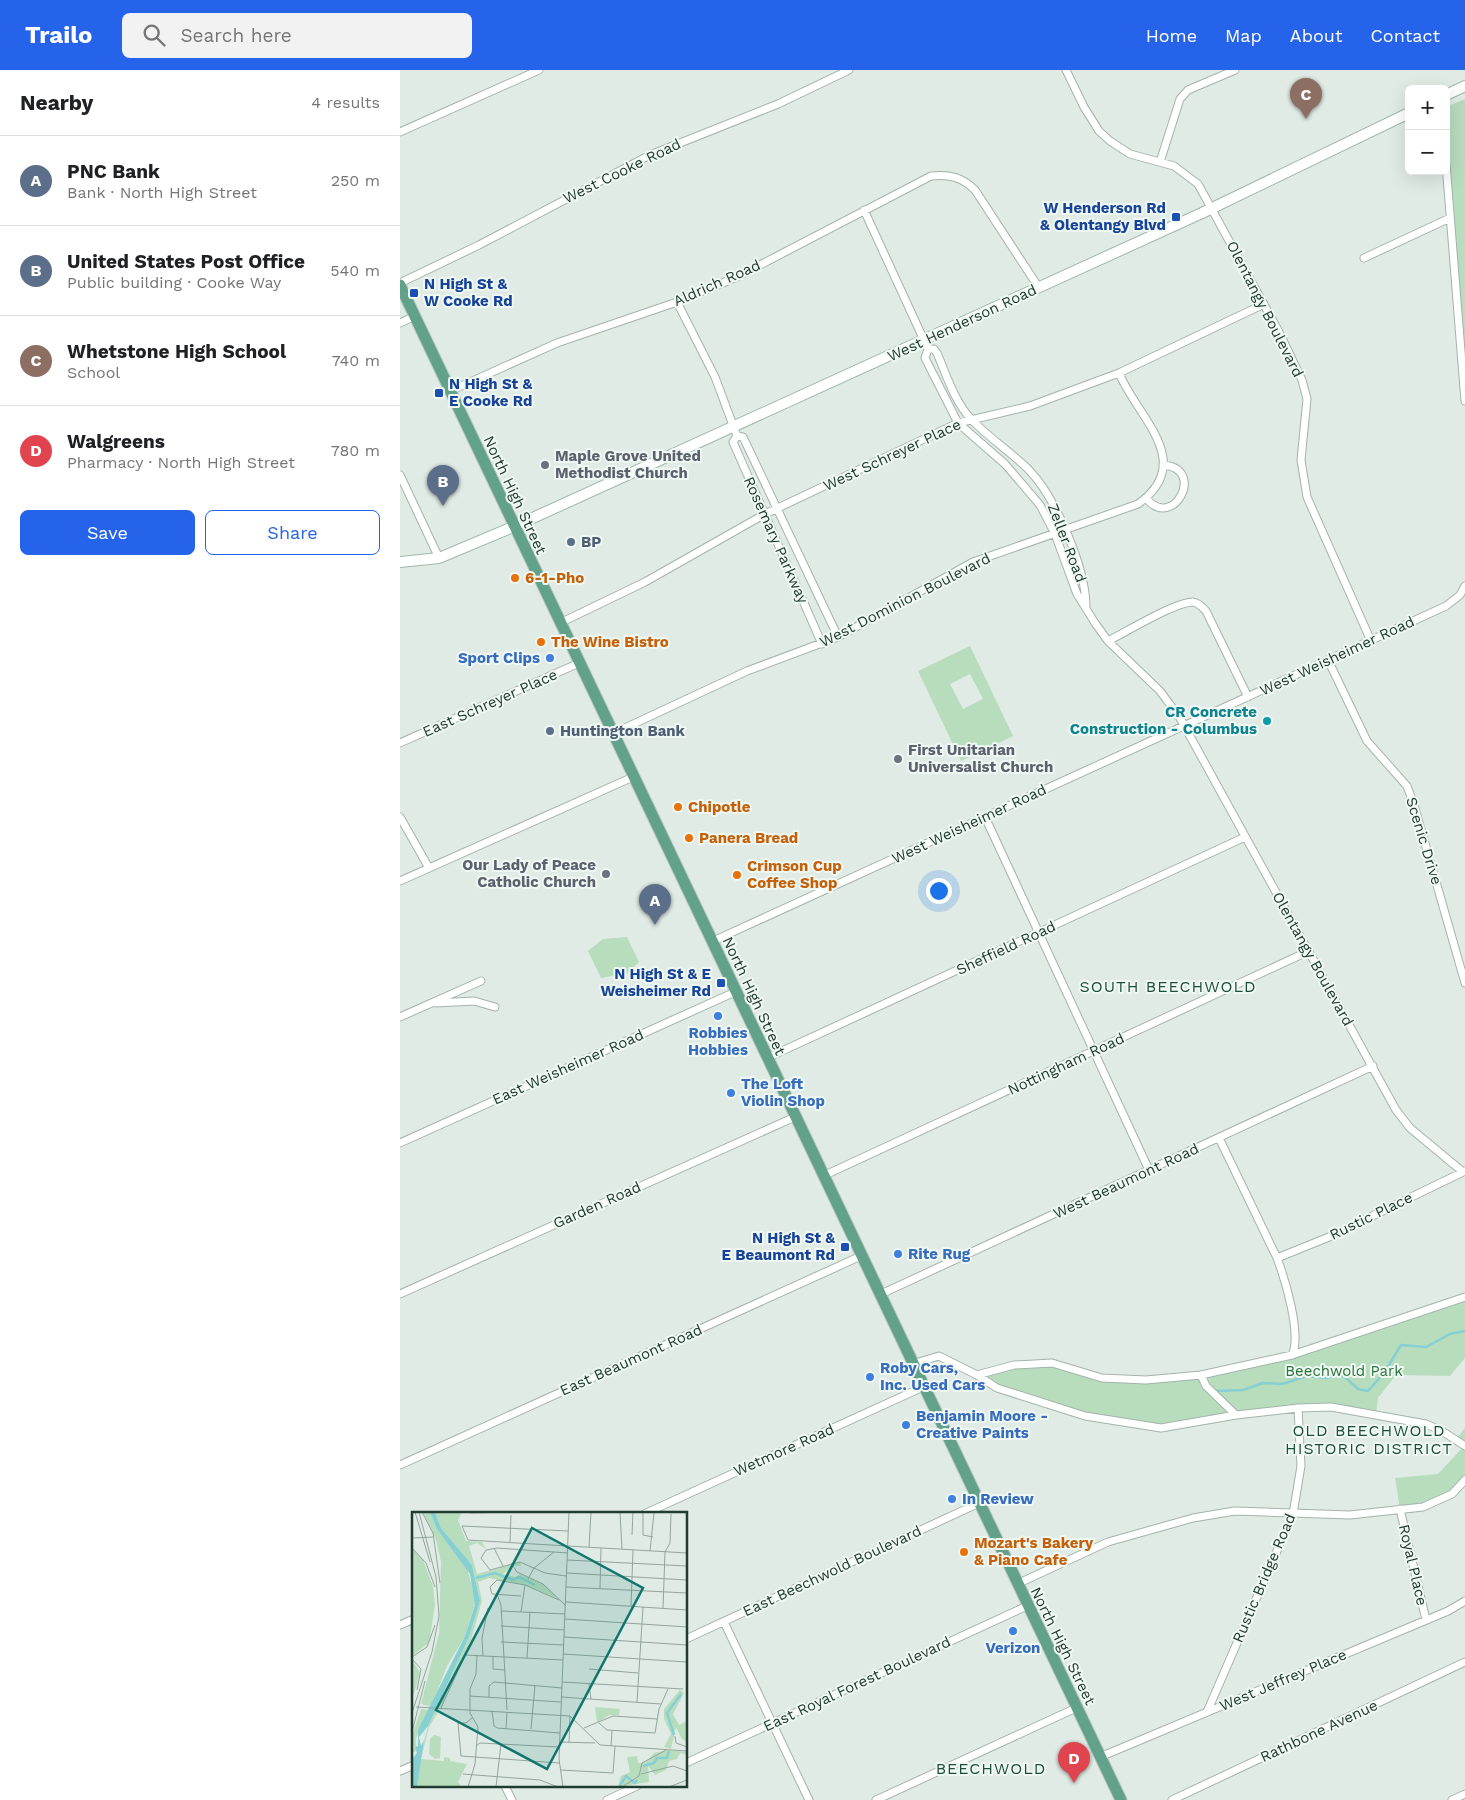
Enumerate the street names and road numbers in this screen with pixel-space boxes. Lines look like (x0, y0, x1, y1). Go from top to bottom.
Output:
street label: West Cooke Road (560, 135, 684, 207)
street label: Olentangy Boulevard (1223, 238, 1307, 380)
street label: Aldrich Road (671, 256, 763, 310)
street label: West Henderson Road (885, 281, 1039, 365)
street label: West Schreyer Place (820, 415, 964, 495)
street label: North High Street (480, 433, 551, 558)
street label: Rosemary Parkway (740, 474, 812, 607)
street label: Zeller Road (1044, 501, 1090, 585)
street label: West Dominion Boulevard (817, 549, 993, 651)
street label: West Weisheimer Road (1257, 612, 1417, 700)
street label: East Schreyer Place (420, 665, 560, 741)
street label: West Weisheimer Road (889, 780, 1049, 868)
street label: Scenic Drive (1402, 795, 1446, 887)
street label: Olentangy Boulevard (1269, 889, 1357, 1029)
street label: Sheffield Road (953, 917, 1059, 979)
street label: North High Street (719, 934, 790, 1059)
street label: East Weisheimer Road (489, 1025, 647, 1109)
street label: Nottingham Road (1005, 1029, 1127, 1099)
street label: West Beaumont Road (1050, 1139, 1202, 1223)
street label: Garden Road (550, 1178, 644, 1232)
street label: Rustic Place (1327, 1188, 1415, 1244)
street label: East Beaumont Road (557, 1320, 705, 1400)
street label: Wetmore Road (731, 1420, 837, 1480)
street label: Rustic Bridge Road (1229, 1511, 1299, 1645)
street label: East Beechwold Boulevard (740, 1522, 924, 1620)
street label: Royal Place (1395, 1523, 1431, 1607)
street label: North High Street (1027, 1584, 1100, 1708)
street label: East Royal Forest Boulevard (760, 1633, 954, 1735)
street label: West Jeffrey Place (1217, 1645, 1349, 1715)
street label: Rathbone Avenue (1257, 1696, 1381, 1766)

